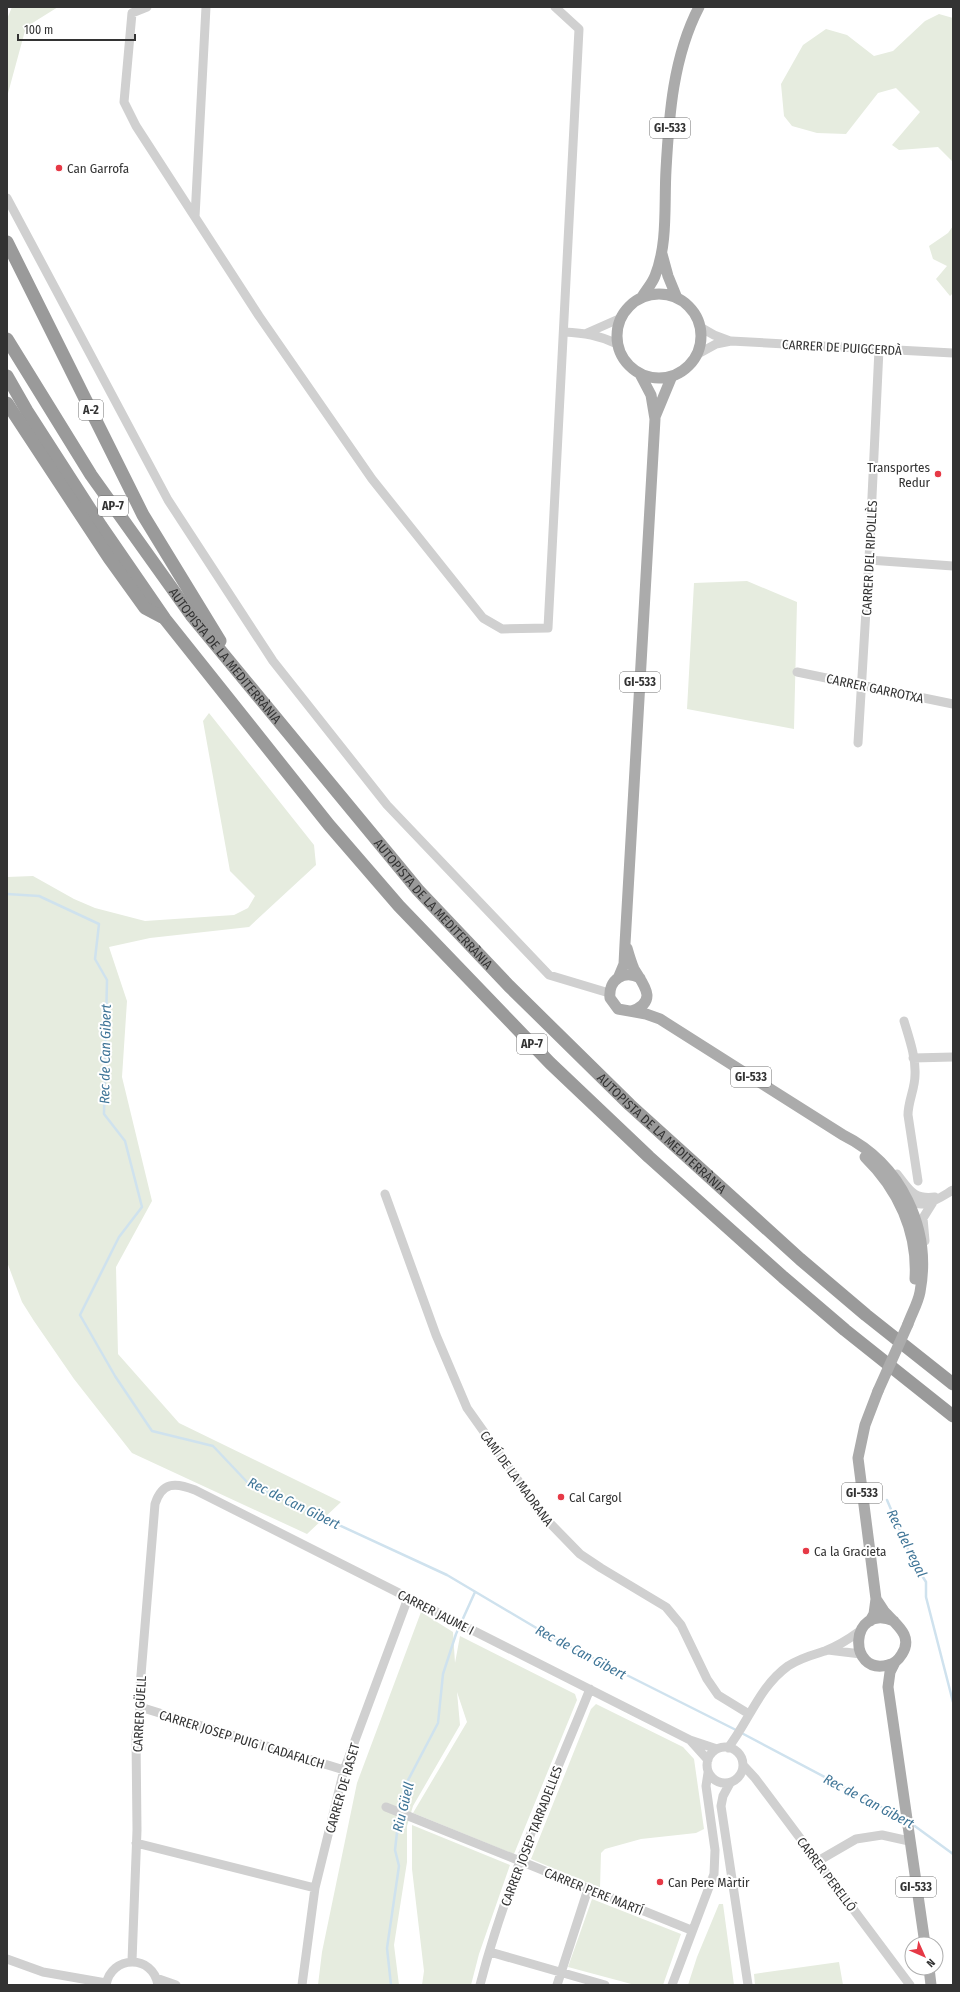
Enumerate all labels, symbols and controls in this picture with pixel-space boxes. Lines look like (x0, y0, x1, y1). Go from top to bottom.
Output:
scale bar (18, 16, 135, 42)
text: 100 m (24, 23, 53, 37)
road number: GI-533 (650, 118, 690, 138)
place label: Can Garrofa (67, 161, 129, 176)
marker: Can Garrofa (54, 163, 64, 173)
street label: CARRER DE PUIGCERDÀ (782, 337, 902, 358)
road number: A-2 (79, 400, 103, 420)
place label: Transportes Redur (867, 460, 930, 490)
marker: Transportes Redur (933, 469, 943, 479)
road number: AP-7 (98, 496, 128, 516)
street label: CARRER DEL RIPOLLÈS (859, 500, 880, 616)
street label: AUTOPISTA DE LA MEDITERRÀNIA (166, 585, 284, 727)
street label: CARRER GARROTXA (825, 671, 925, 706)
road number: GI-533 (620, 672, 660, 692)
street label: AUTOPISTA DE LA MEDITERRÀNIA (371, 836, 496, 972)
water label: Rec de Can Gibert (96, 1003, 115, 1104)
road number: AP-7 (517, 1034, 547, 1054)
road number: GI-533 (731, 1067, 771, 1087)
street label: AUTOPISTA DE LA MEDITERRÀNIA (594, 1070, 729, 1197)
street label: CAMÍ DE LA MADRANA (477, 1428, 556, 1529)
water label: Rec de Can Gibert (245, 1474, 343, 1533)
road number: GI-533 (842, 1483, 882, 1503)
place label: Cal Cargol (569, 1490, 622, 1505)
marker: Cal Cargol (556, 1492, 566, 1502)
water label: Rec del regal (883, 1507, 930, 1580)
place label: Ca la Gracieta (814, 1544, 886, 1559)
marker: Ca la Gracieta (801, 1546, 811, 1556)
street label: CARRER JAUME I (395, 1587, 476, 1638)
water label: Rec de Can Gibert (533, 1621, 629, 1684)
street label: CARRER GÜELL (129, 1675, 149, 1753)
street label: CARRER JOSEP PUIG I CADAFALCH (157, 1707, 326, 1772)
street label: CARRER DE RASET (322, 1741, 363, 1835)
street label: CARRER JOSEP TARRADELLES (498, 1764, 565, 1908)
water label: Rec de Can Gibert (821, 1770, 917, 1833)
water label: Riu Güell (389, 1780, 418, 1834)
street label: CARRER PERELLÓ (794, 1834, 859, 1914)
street label: CARRER PERE MARTÍ (542, 1865, 646, 1918)
place label: Can Pere Màrtir (668, 1875, 750, 1890)
marker: Can Pere Màrtir (655, 1877, 665, 1887)
road number: GI-533 (896, 1877, 936, 1897)
north arrow (904, 1936, 944, 1976)
text: N (924, 1956, 938, 1970)

